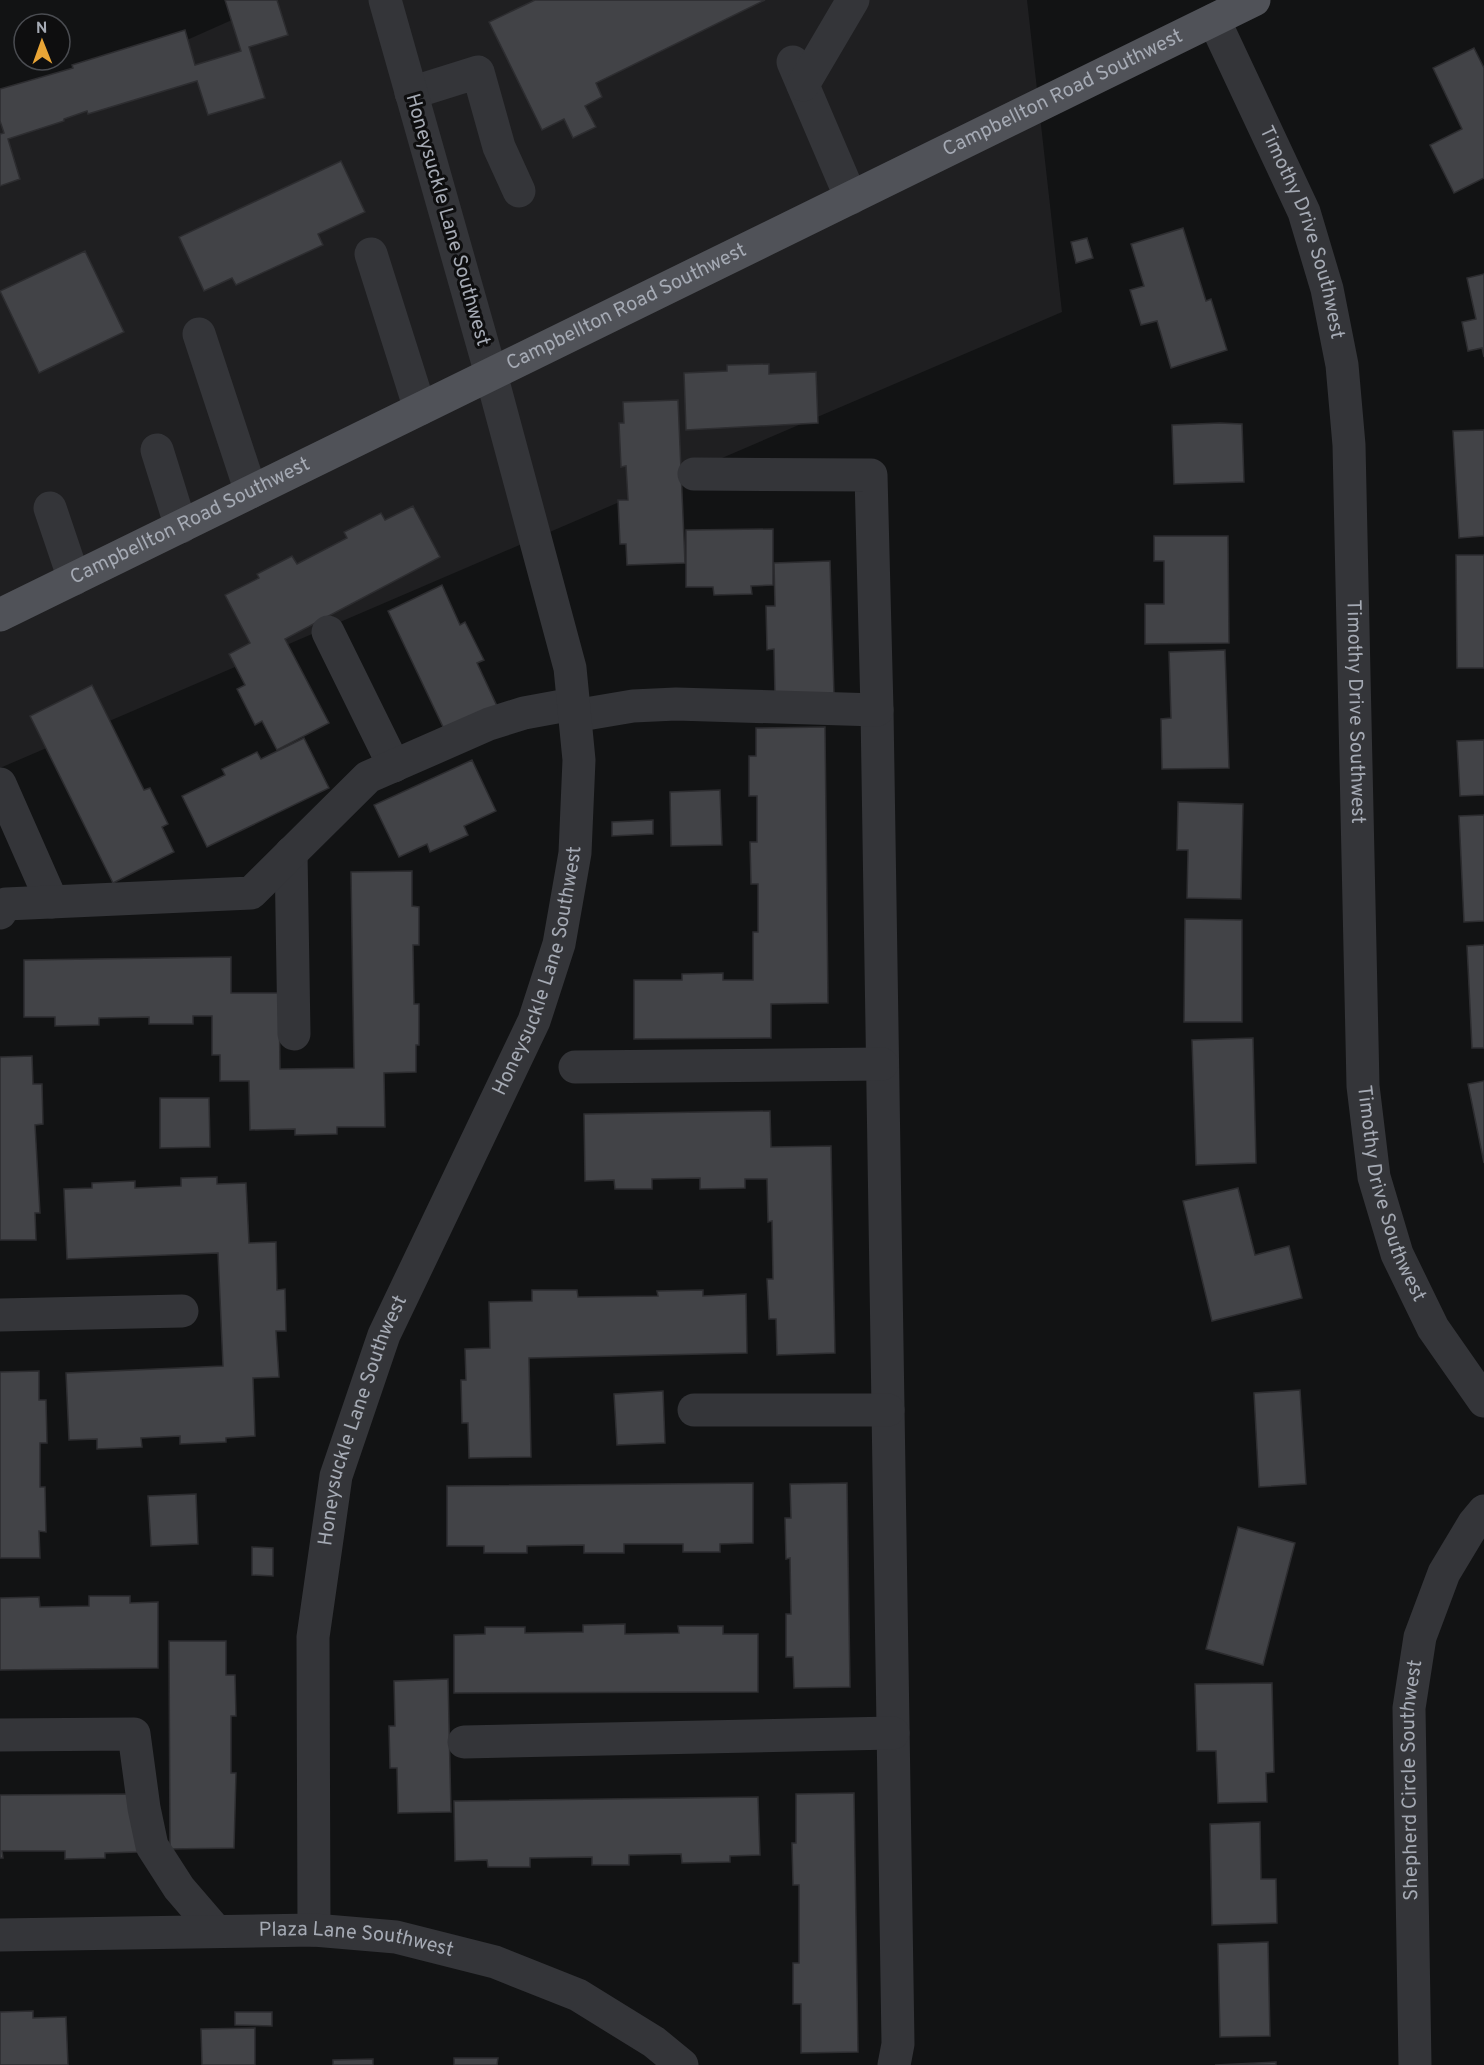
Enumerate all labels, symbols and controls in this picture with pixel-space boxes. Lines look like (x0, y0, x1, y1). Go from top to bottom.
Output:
north arrow (12, 12, 72, 72)
text: N (36, 19, 48, 39)
street label: Campbellton Road Southwest (939, 24, 1187, 164)
street label: Honeysuckle Lane Southwest (398, 91, 496, 349)
street label: Timothy Drive Southwest (1253, 122, 1350, 341)
street label: Campbellton Road Southwest (502, 238, 751, 378)
street label: Campbellton Road Southwest (66, 452, 315, 592)
street label: Timothy Drive Southwest (1339, 599, 1370, 824)
street label: Honeysuckle Lane Southwest (487, 846, 588, 1100)
street label: Timothy Drive Southwest (1350, 1084, 1431, 1306)
street label: Honeysuckle Lane Southwest (313, 1291, 414, 1548)
street label: Shepherd Circle Southwest (1396, 1658, 1429, 1901)
street label: Plaza Lane Southwest (259, 1917, 456, 1964)

